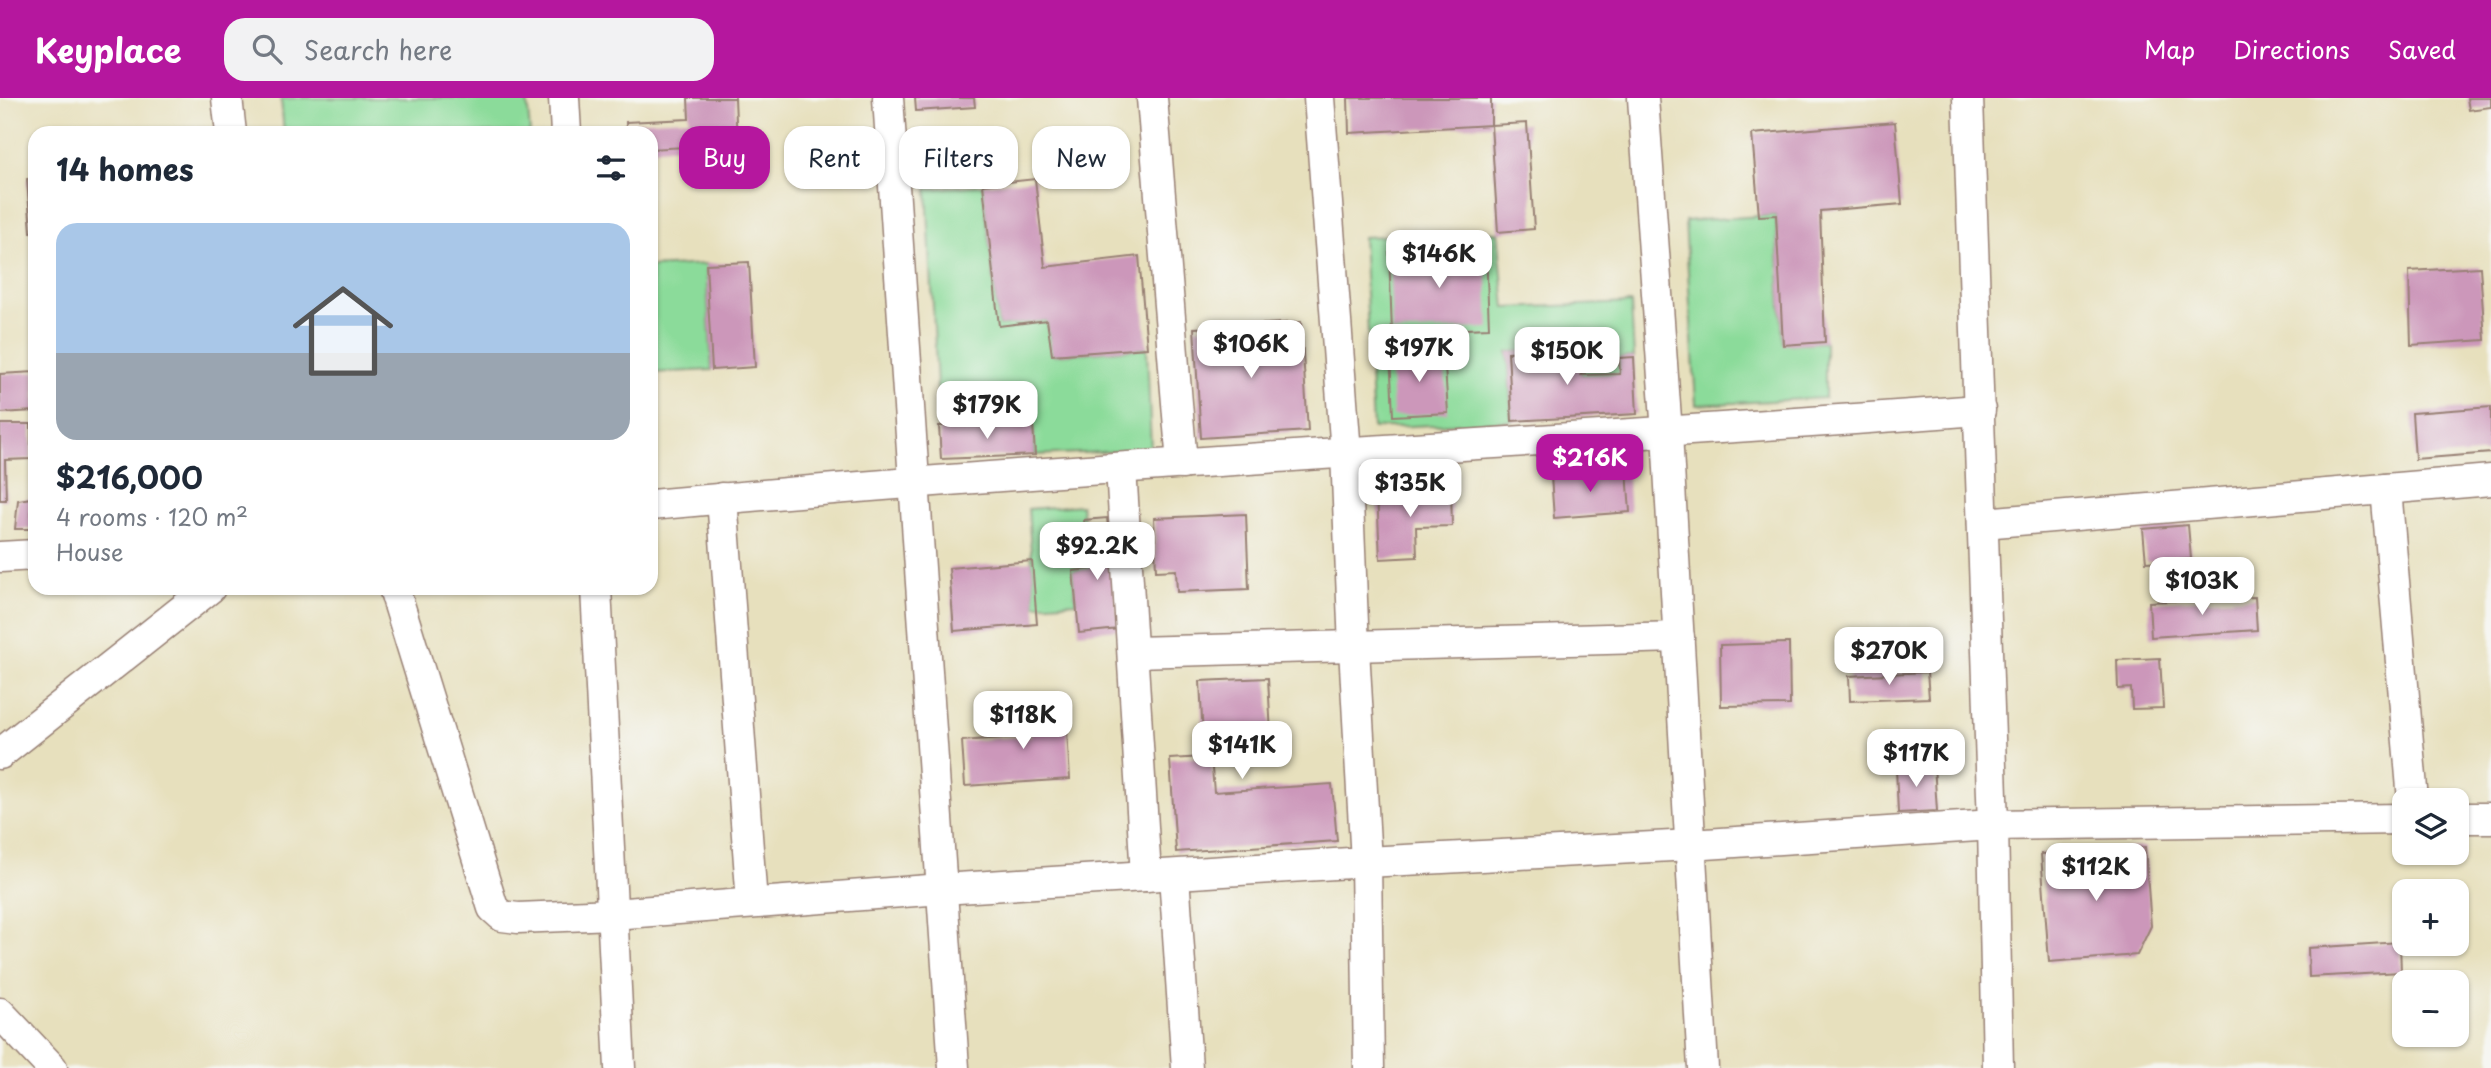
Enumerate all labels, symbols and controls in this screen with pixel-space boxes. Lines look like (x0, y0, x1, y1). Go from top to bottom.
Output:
search box (224, 18, 714, 81)
text: Keyplace (35, 24, 182, 74)
icon: search (248, 30, 286, 68)
text: Search here (304, 30, 452, 69)
text: Map (2144, 31, 2195, 67)
text: Directions (2233, 31, 2350, 67)
text: Saved (2388, 31, 2456, 67)
chip: Buy (679, 126, 770, 189)
chip: Rent (784, 126, 885, 189)
chip: Filters (899, 126, 1018, 189)
chip: New (1032, 126, 1130, 189)
text: 14 homes (56, 146, 194, 191)
icon: filters (592, 149, 630, 187)
pin: $146K (1390, 230, 1488, 290)
text: $146K (1402, 235, 1476, 270)
icon: home (280, 268, 406, 394)
pin: $106K (1202, 320, 1300, 380)
pin: $197K (1370, 324, 1468, 384)
text: $106K (1213, 325, 1289, 360)
pin: $150K (1518, 328, 1616, 387)
text: $197K (1384, 329, 1454, 364)
text: $150K (1531, 332, 1603, 367)
pin: $179K (938, 382, 1036, 441)
text: $179K (953, 386, 1021, 421)
pin: $216K (1541, 434, 1639, 494)
text: $216K (1552, 439, 1628, 474)
text: $216,000 (56, 454, 203, 499)
pin: $135K (1361, 460, 1459, 519)
text: $135K (1374, 464, 1446, 499)
text: 4 rooms · 120 m² (56, 499, 248, 534)
pin: $92.2K (1040, 522, 1154, 582)
text: $92.2K (1056, 527, 1138, 562)
text: House (56, 534, 123, 569)
pin: $103K (2153, 558, 2251, 617)
text: $103K (2165, 562, 2239, 597)
pin: $270K (1840, 628, 1938, 687)
text: $270K (1850, 632, 1928, 667)
pin: $118K (974, 692, 1072, 751)
text: $118K (989, 696, 1057, 731)
pin: $141K (1193, 722, 1291, 781)
text: $141K (1208, 726, 1276, 761)
pin: $117K (1867, 730, 1965, 789)
text: $117K (1883, 734, 1949, 769)
map controls (2392, 788, 2469, 1047)
button: layers (2392, 788, 2469, 865)
pin: $112K (2047, 844, 2145, 903)
text: $112K (2062, 848, 2130, 883)
button: + (2392, 879, 2469, 956)
button: − (2392, 970, 2469, 1047)

